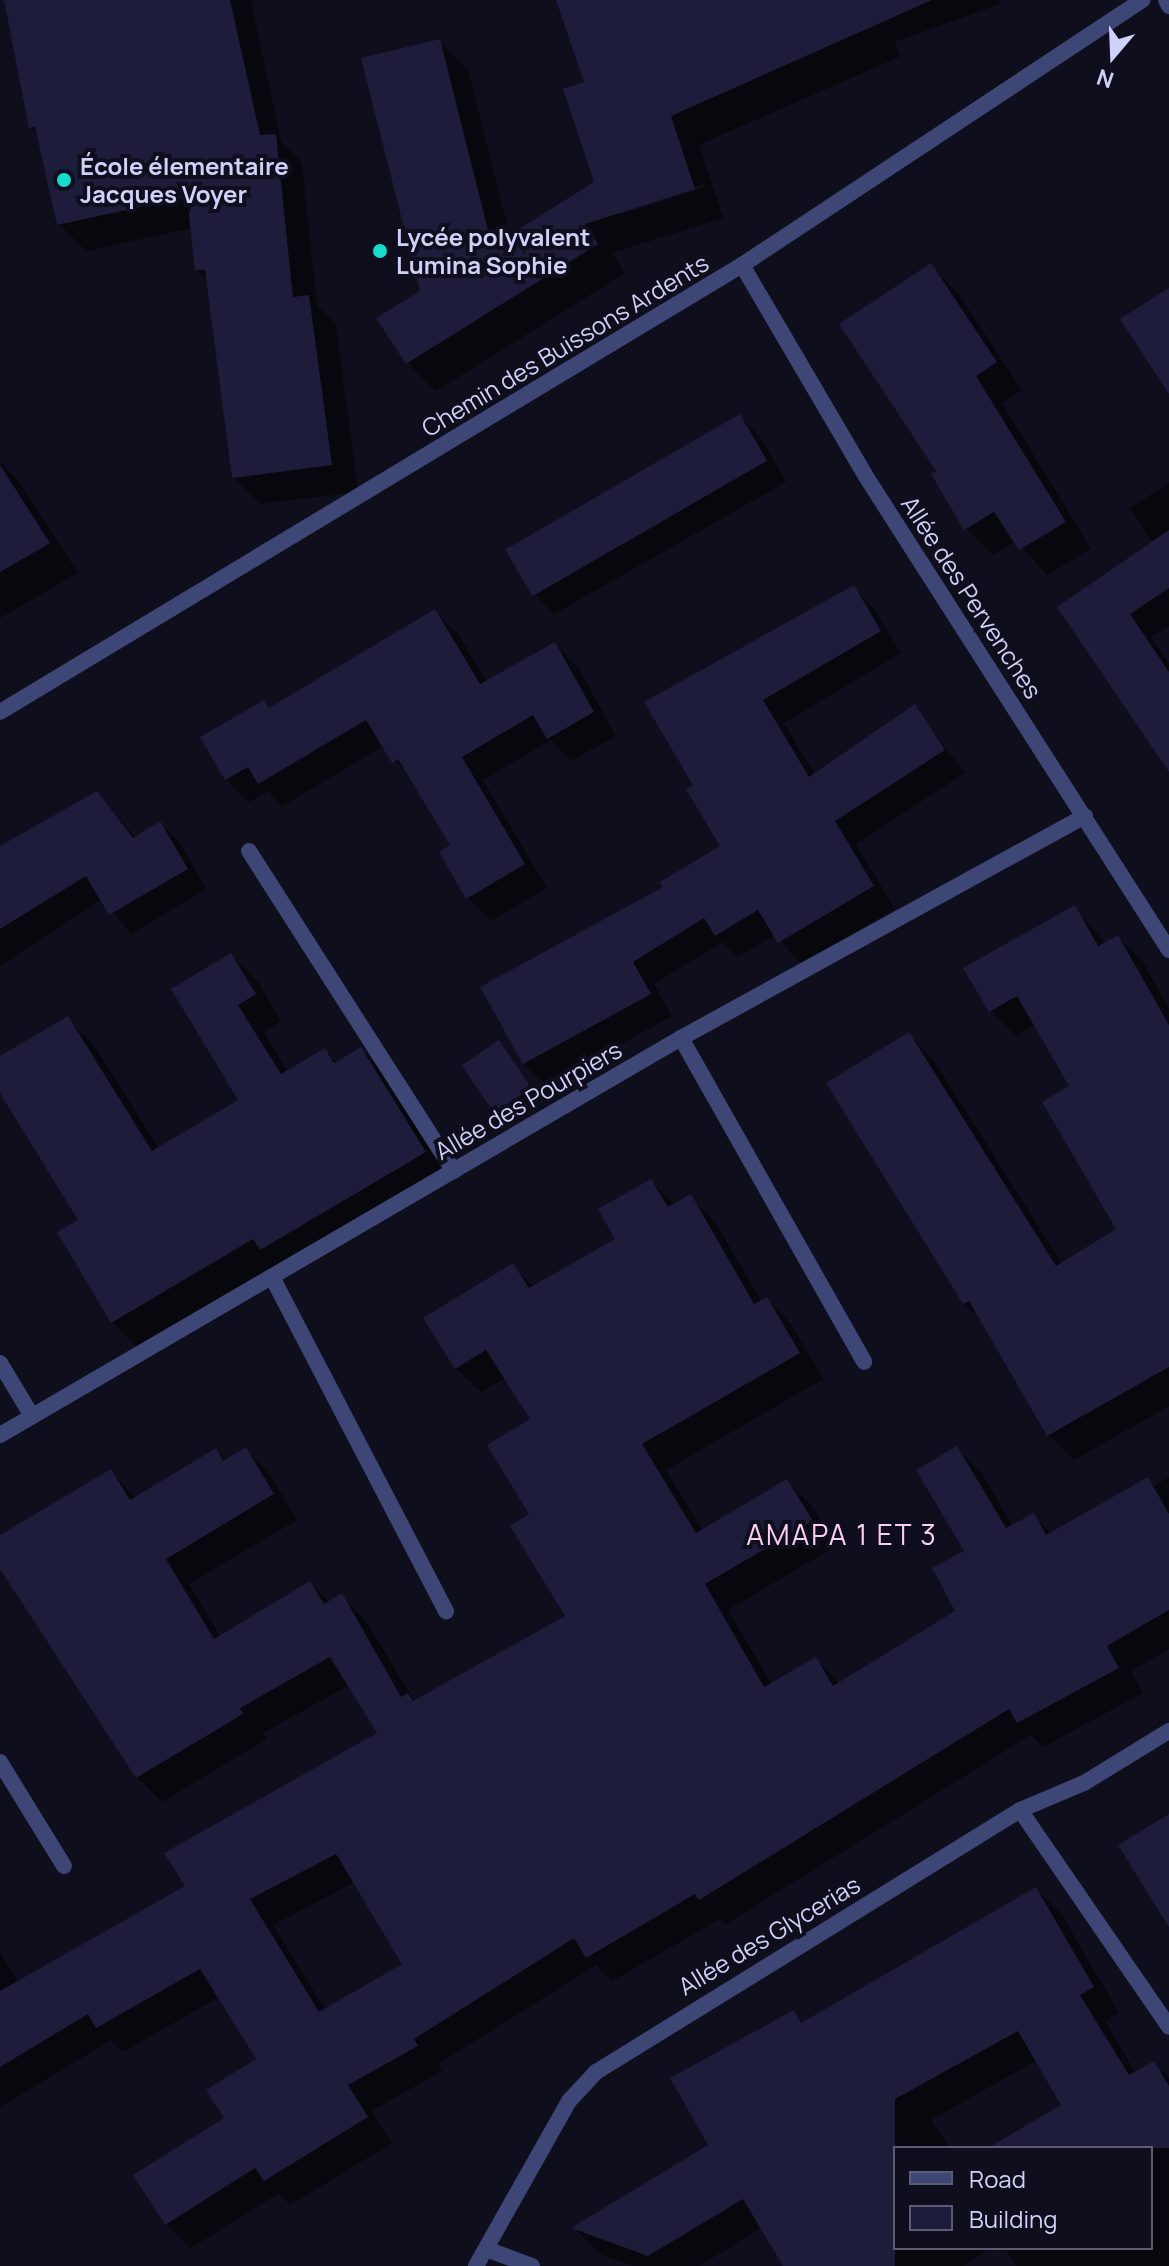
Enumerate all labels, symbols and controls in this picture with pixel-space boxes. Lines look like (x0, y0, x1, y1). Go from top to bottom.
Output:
north arrow (1073, 16, 1153, 96)
text: N (1093, 62, 1118, 95)
place label: École élementaire Jacques Voyer (80, 152, 289, 208)
marker: École élementaire Jacques Voyer (55, 171, 73, 189)
place label: Lycée polyvalent Lumina Sophie (396, 223, 590, 279)
marker: Lycée polyvalent Lumina Sophie (371, 242, 389, 260)
street label: Chemin des Buissons Ardents (416, 248, 714, 442)
street label: Allée des Pervenches (896, 490, 1048, 704)
street label: Allée des Pourpiers (429, 1035, 627, 1165)
district label: AMAPA 1 ET 3 (746, 1517, 938, 1551)
street label: Allée des Glycerias (673, 1869, 865, 2001)
legend (893, 2146, 1153, 2250)
text: Road (969, 2162, 1026, 2195)
text: Building (969, 2202, 1057, 2235)

